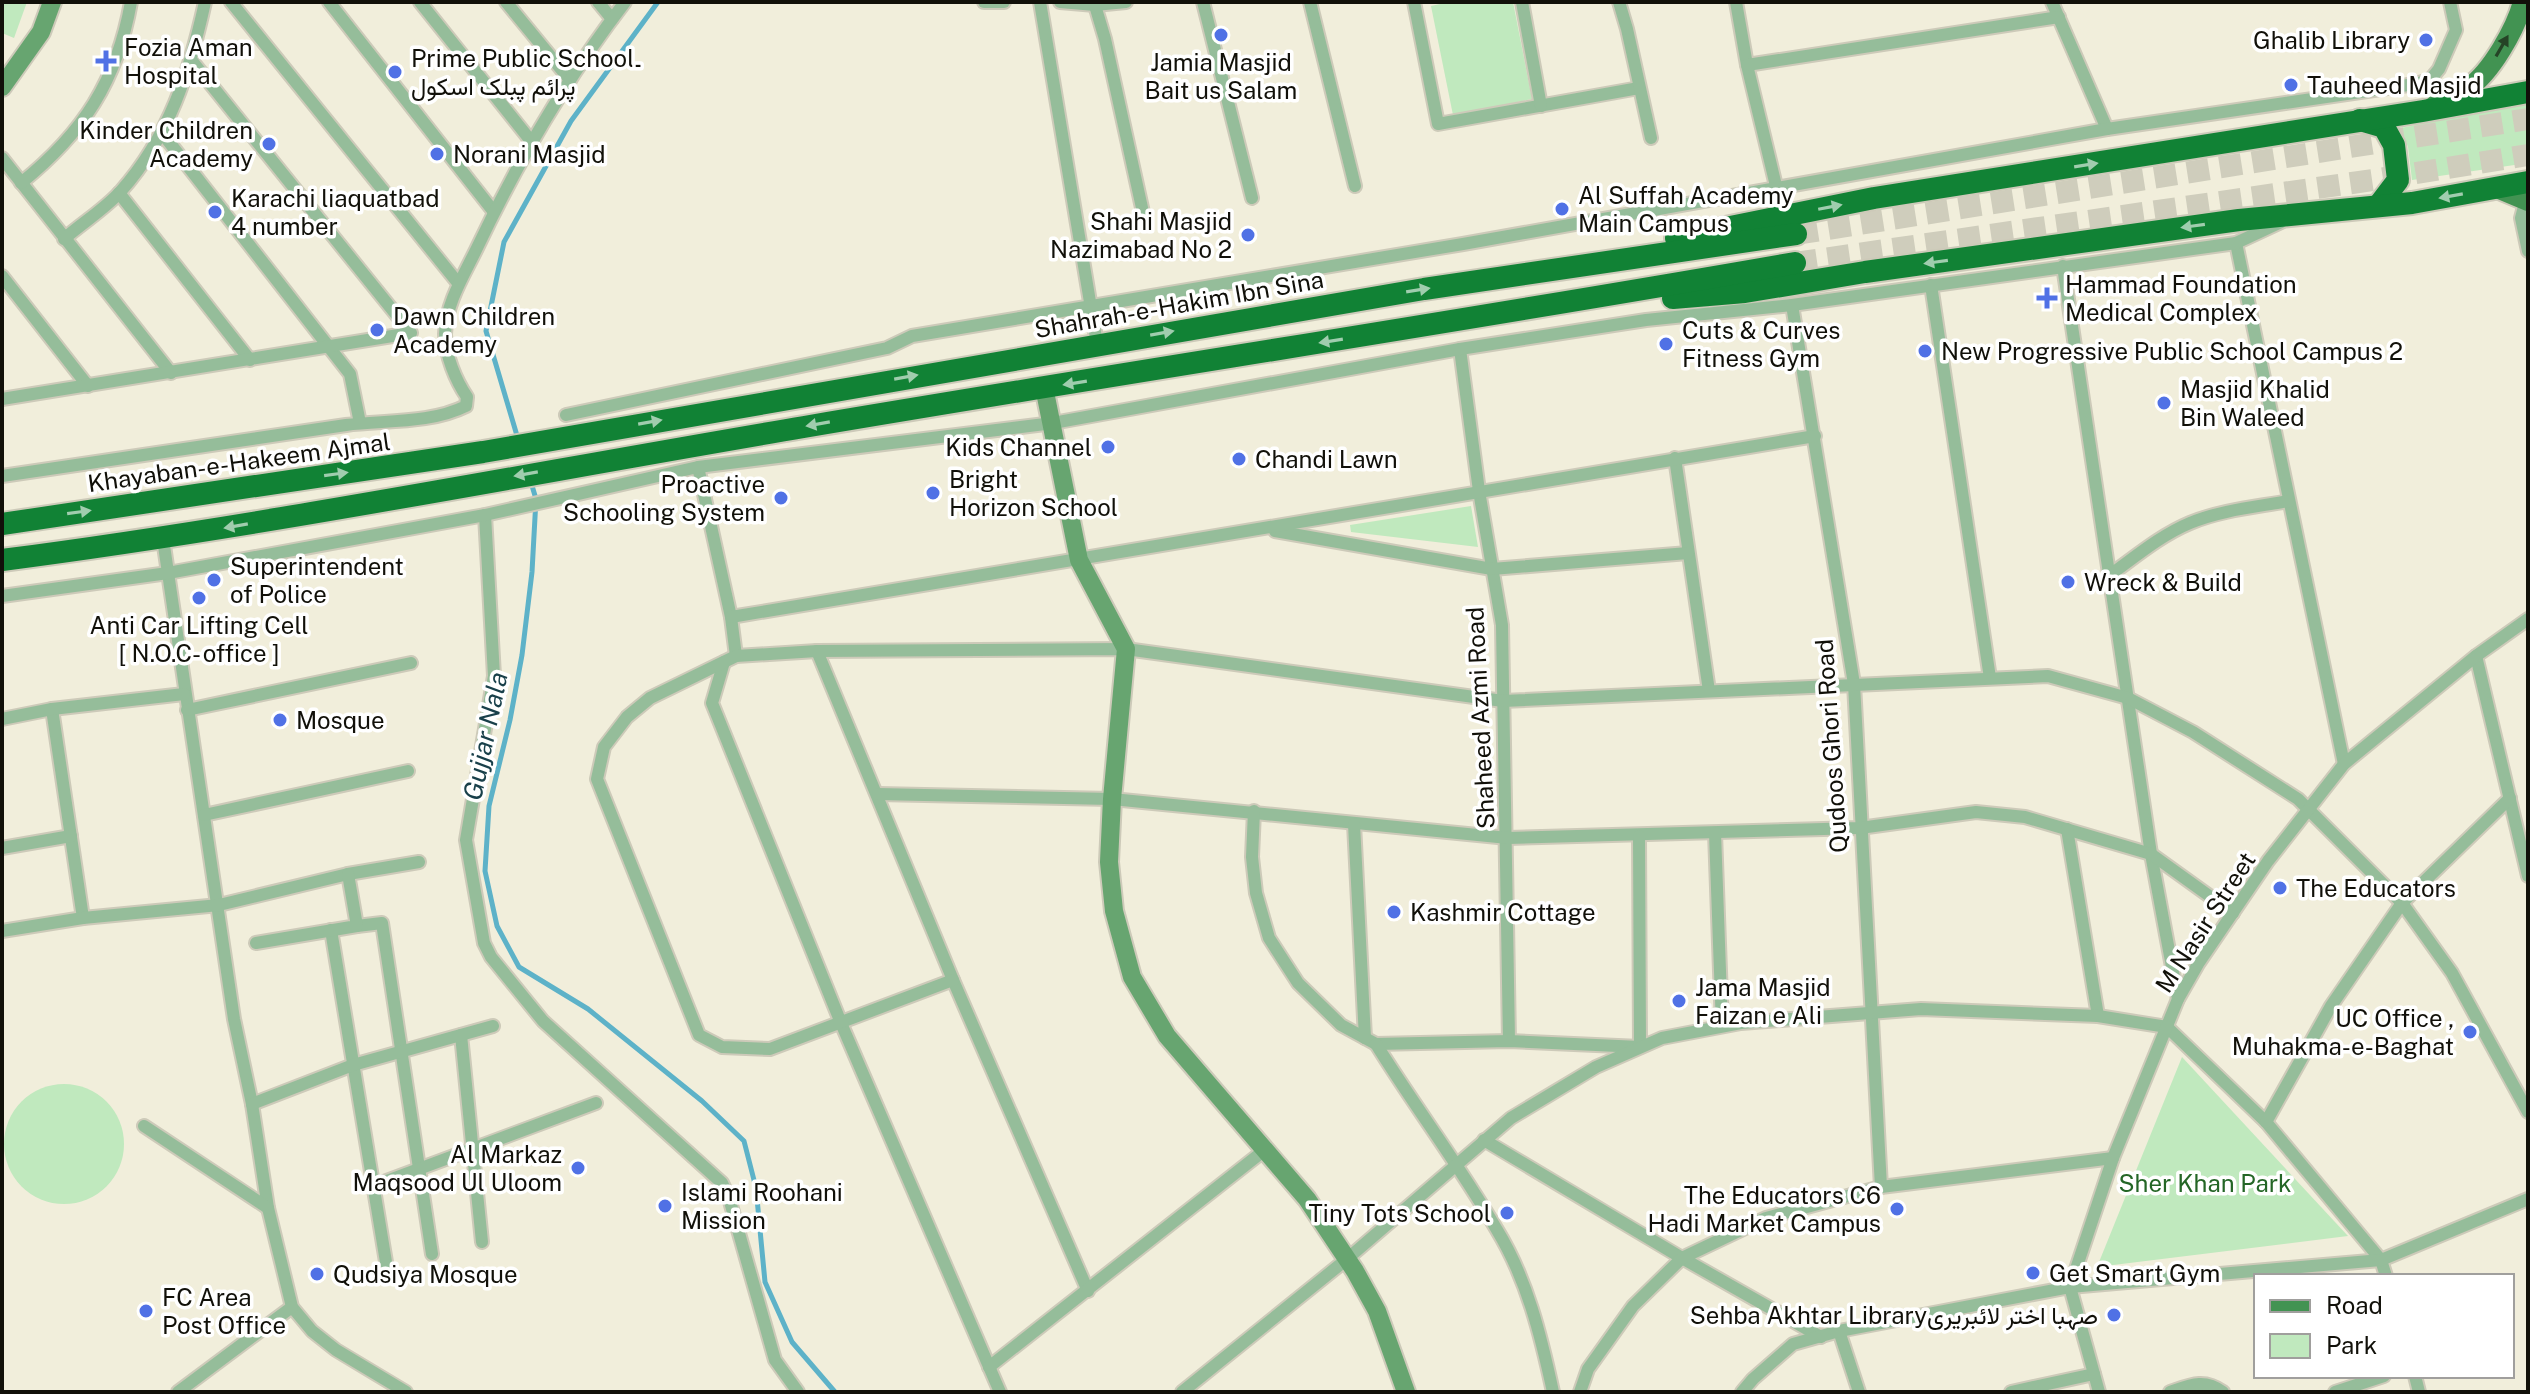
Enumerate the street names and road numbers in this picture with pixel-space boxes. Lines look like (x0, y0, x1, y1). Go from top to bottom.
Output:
street label: Shahrah-e-Hakim Ibn Sina (1032, 265, 1326, 343)
street label: Khayaban-e-Hakeem Ajmal (86, 427, 392, 497)
street label: Shaheed Azmi Road (1460, 606, 1500, 830)
street label: Qudoos Ghori Road (1810, 638, 1852, 854)
street label: M Nasir Street (2149, 847, 2261, 997)

